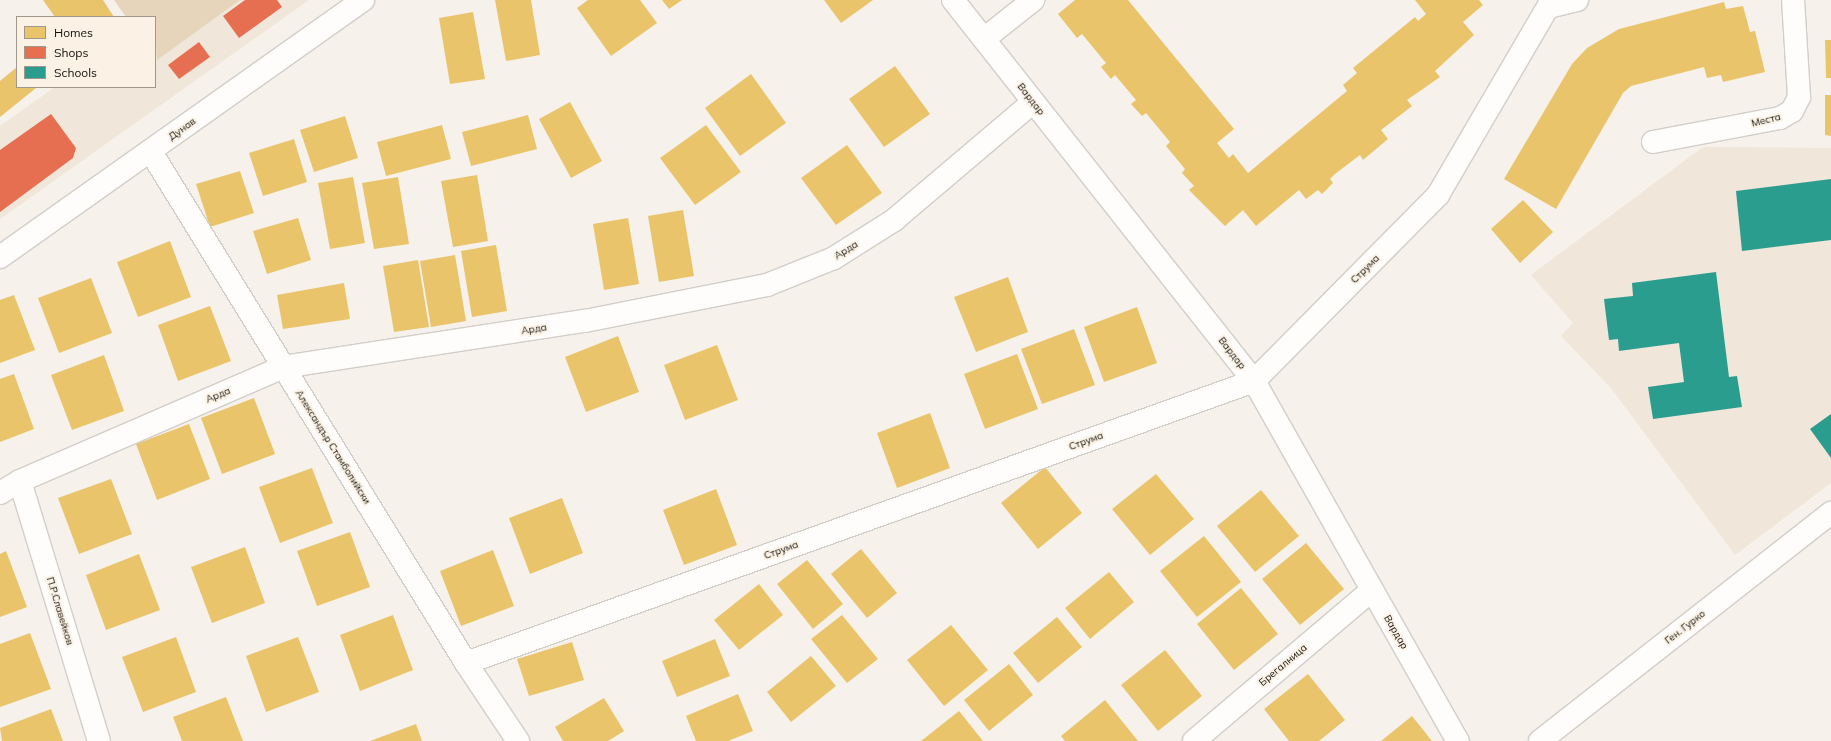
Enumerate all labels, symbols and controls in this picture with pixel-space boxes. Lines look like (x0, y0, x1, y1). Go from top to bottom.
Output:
legend (16, 16, 156, 88)
text: Homes (54, 25, 93, 40)
text: Shops (54, 45, 89, 60)
text: Schools (54, 65, 97, 80)
street label: Вардар (1015, 81, 1047, 117)
street label: Места (1750, 111, 1782, 129)
street label: Дунав (166, 115, 198, 143)
street label: Арда (832, 238, 860, 262)
street label: Струма (1348, 252, 1382, 286)
street label: Арда (520, 321, 548, 337)
street label: Вардар (1216, 335, 1248, 371)
street label: Арда (204, 384, 232, 406)
street label: Александър Стамболийски (293, 388, 373, 506)
street label: Струма (1067, 429, 1105, 453)
street label: Струма (762, 538, 800, 562)
street label: П.Р.Славейков (44, 576, 76, 646)
street label: Ген. Гурко (1662, 607, 1708, 647)
street label: Вардар (1381, 613, 1411, 651)
street label: Брегалница (1257, 641, 1309, 689)

